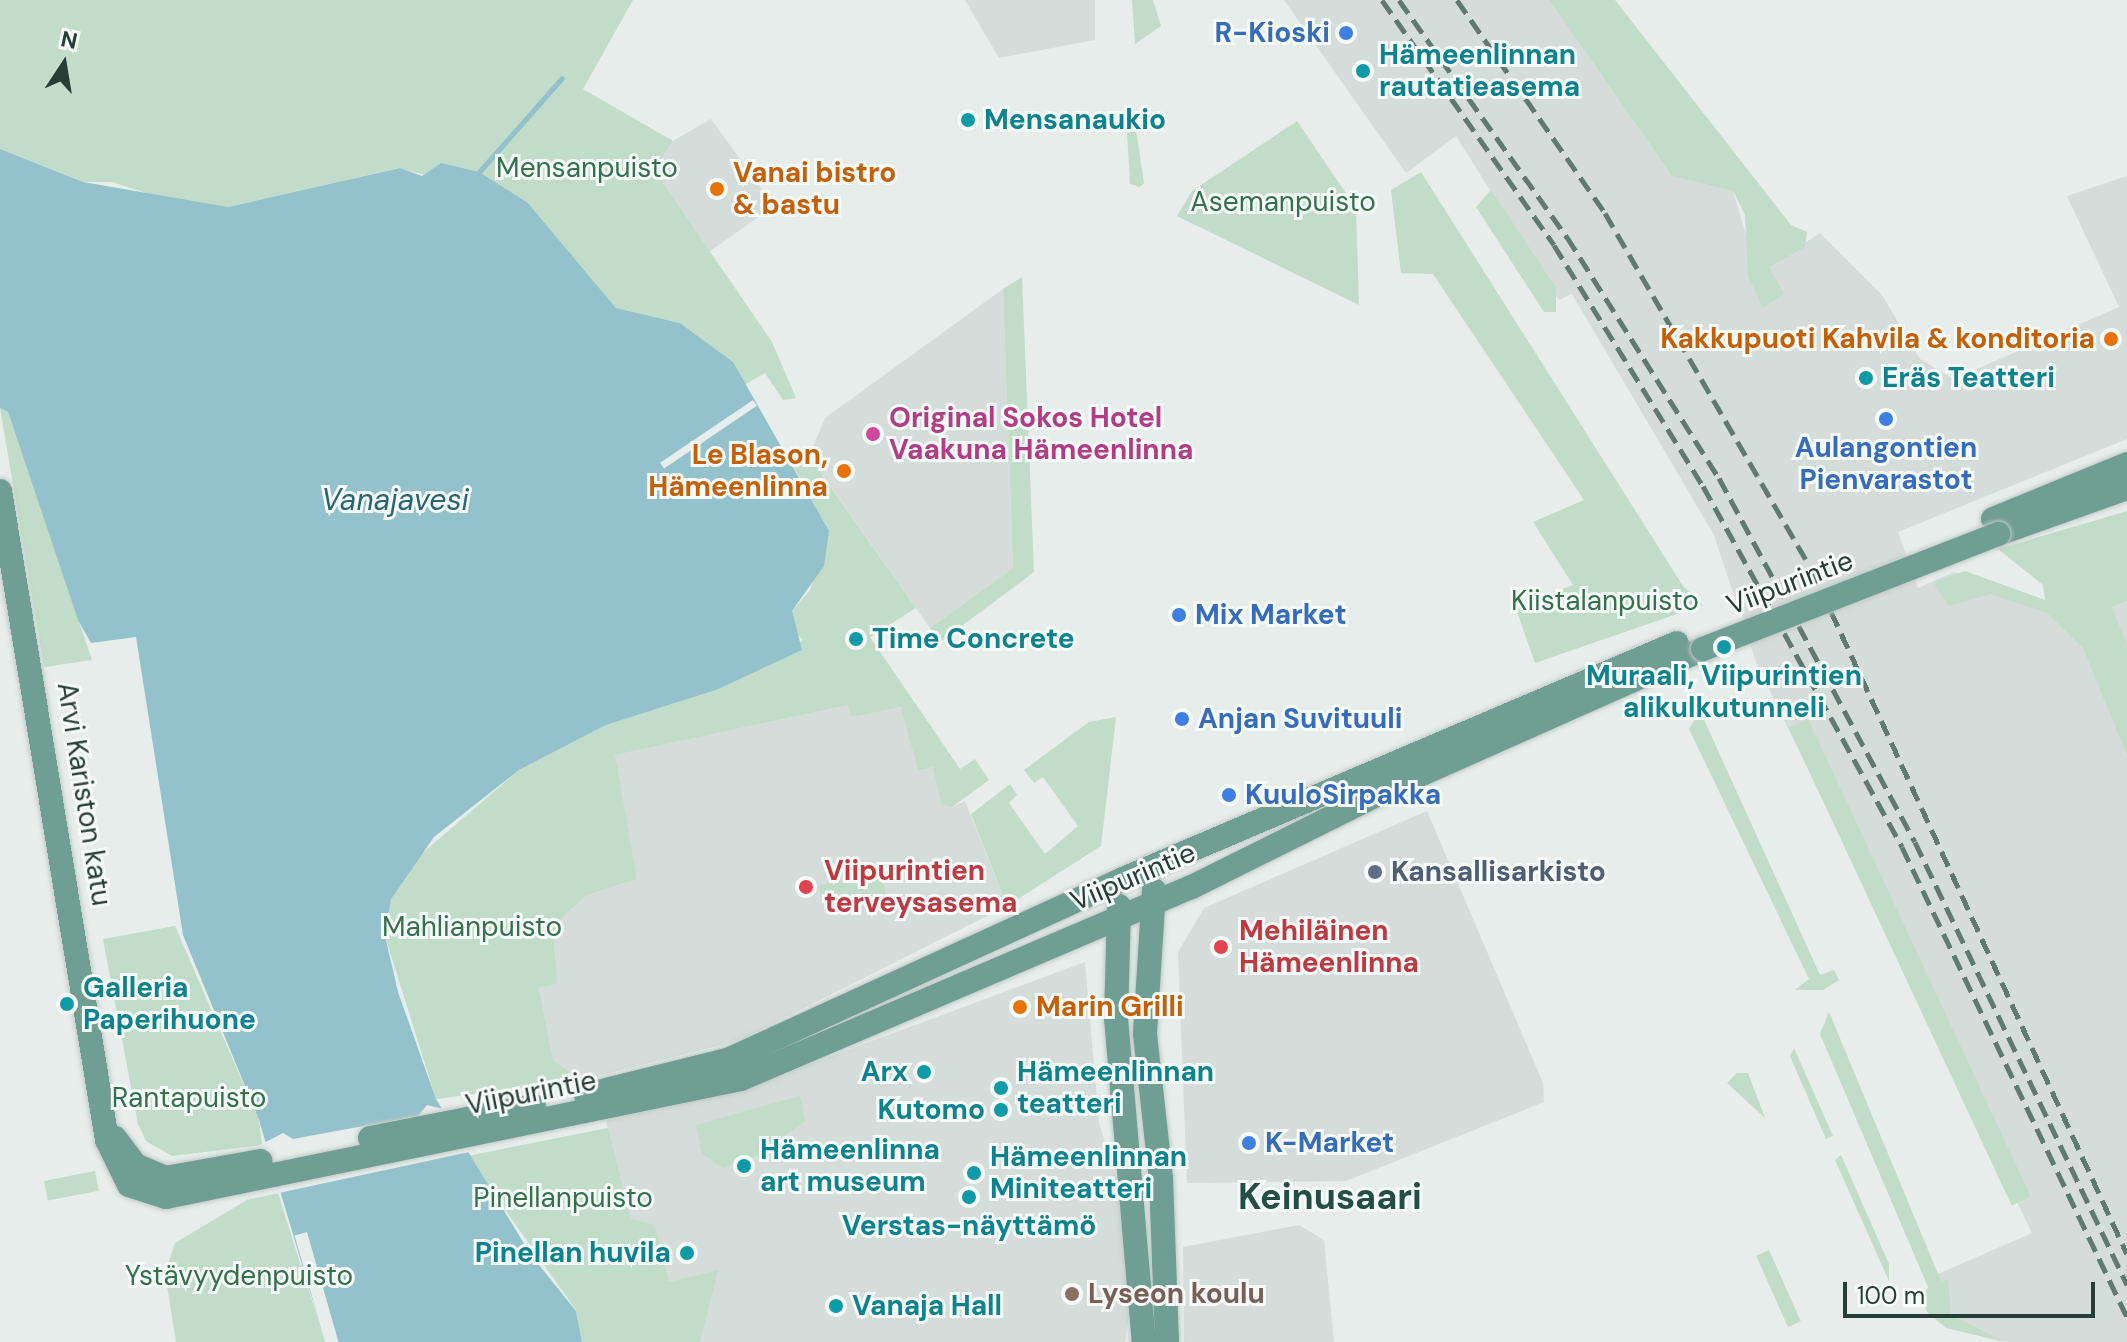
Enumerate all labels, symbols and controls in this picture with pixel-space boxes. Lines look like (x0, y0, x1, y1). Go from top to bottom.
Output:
place label: R-Kioski (1214, 16, 1330, 50)
north arrow (24, 24, 104, 104)
text: N (58, 24, 80, 56)
marker: R-Kioski (1337, 24, 1355, 42)
place label: Hämeenlinnan rautatieasema (1379, 38, 1580, 104)
marker: Hämeenlinnan rautatieasema (1354, 62, 1372, 80)
place label: Mensanaukio (984, 103, 1166, 137)
marker: Mensanaukio (959, 111, 977, 129)
park label: Mensanpuisto (496, 151, 678, 185)
place label: Vanai bistro & bastu (733, 156, 896, 222)
marker: Vanai bistro & bastu (708, 180, 726, 198)
park label: Asemanpuisto (1190, 185, 1376, 219)
place label: Kakkupuoti Kahvila & konditoria (1660, 322, 2095, 356)
marker: Kakkupuoti Kahvila & konditoria (2102, 330, 2120, 348)
place label: Eräs Teatteri (1882, 361, 2055, 395)
marker: Eräs Teatteri (1857, 369, 1875, 387)
place label: Original Sokos Hotel Vaakuna Hämeenlinna (889, 401, 1193, 467)
marker: Aulangontien Pienvarastot (1877, 410, 1895, 428)
marker: Original Sokos Hotel Vaakuna Hämeenlinna (864, 425, 882, 443)
place label: Aulangontien Pienvarastot (1795, 431, 1977, 497)
place label: Le Blason, Hämeenlinna (648, 438, 828, 504)
marker: Le Blason, Hämeenlinna (835, 462, 853, 480)
water label: Vanajavesi (321, 482, 469, 518)
street label: Viipurintie (1722, 544, 1858, 622)
park label: Kiistalanpuisto (1511, 584, 1699, 618)
place label: Mix Market (1195, 598, 1347, 632)
marker: Mix Market (1170, 606, 1188, 624)
place label: Time Concrete (872, 622, 1075, 656)
marker: Time Concrete (847, 630, 865, 648)
marker: Muraali, Viipurintien alikulkutunneli (1715, 638, 1733, 656)
place label: Muraali, Viipurintien alikulkutunneli (1586, 659, 1862, 725)
street label: Arvi Kariston katu (50, 680, 118, 908)
place label: Anjan Suvituuli (1198, 702, 1402, 736)
marker: Anjan Suvituuli (1173, 710, 1191, 728)
place label: KuuloSirpakka (1245, 778, 1441, 812)
marker: KuuloSirpakka (1220, 786, 1238, 804)
street label: Viipurintie (1065, 836, 1201, 918)
place label: Viipurintien terveysasema (824, 854, 1017, 920)
place label: Kansallisarkisto (1391, 855, 1606, 889)
marker: Kansallisarkisto (1366, 863, 1384, 881)
marker: Viipurintien terveysasema (795, 876, 817, 898)
park label: Mahlianpuisto (382, 910, 562, 944)
place label: Mehiläinen Hämeenlinna (1239, 914, 1419, 980)
marker: Mehiläinen Hämeenlinna (1210, 936, 1232, 958)
place label: Galleria Paperihuone (83, 971, 256, 1037)
place label: Marin Grilli (1036, 990, 1184, 1024)
marker: Galleria Paperihuone (58, 995, 76, 1013)
marker: Marin Grilli (1011, 998, 1029, 1016)
place label: Arx (861, 1055, 908, 1089)
place label: Hämeenlinnan teatteri (1017, 1055, 1214, 1121)
marker: Arx (915, 1063, 933, 1081)
street label: Viipurintie (463, 1064, 599, 1122)
marker: Hämeenlinnan teatteri (992, 1079, 1010, 1097)
park label: Rantapuisto (112, 1081, 266, 1115)
place label: Kutomo (877, 1093, 985, 1127)
marker: Kutomo (992, 1101, 1010, 1119)
place label: K-Market (1265, 1126, 1394, 1160)
place label: Hämeenlinna art museum (760, 1133, 940, 1199)
marker: K-Market (1240, 1134, 1258, 1152)
place label: Hämeenlinnan Miniteatteri (990, 1140, 1187, 1206)
marker: Hämeenlinna art museum (735, 1157, 753, 1175)
marker: Hämeenlinnan Miniteatteri (965, 1164, 983, 1182)
district label: Keinusaari (1238, 1175, 1422, 1219)
park label: Pinellanpuisto (473, 1181, 653, 1215)
marker: Verstas-näyttämö (960, 1188, 978, 1206)
place label: Verstas-näyttämö (842, 1209, 1096, 1243)
place label: Pinellan huvila (475, 1236, 671, 1270)
marker: Pinellan huvila (678, 1244, 696, 1262)
park label: Ystävyydenpuisto (125, 1259, 353, 1293)
scale bar (1847, 1266, 2099, 1316)
place label: Lyseon koulu (1088, 1277, 1265, 1311)
text: 100 m (1857, 1280, 1925, 1311)
marker: Lyseon koulu (1063, 1285, 1081, 1303)
place label: Vanaja Hall (852, 1289, 1002, 1323)
marker: Vanaja Hall (827, 1297, 845, 1315)

